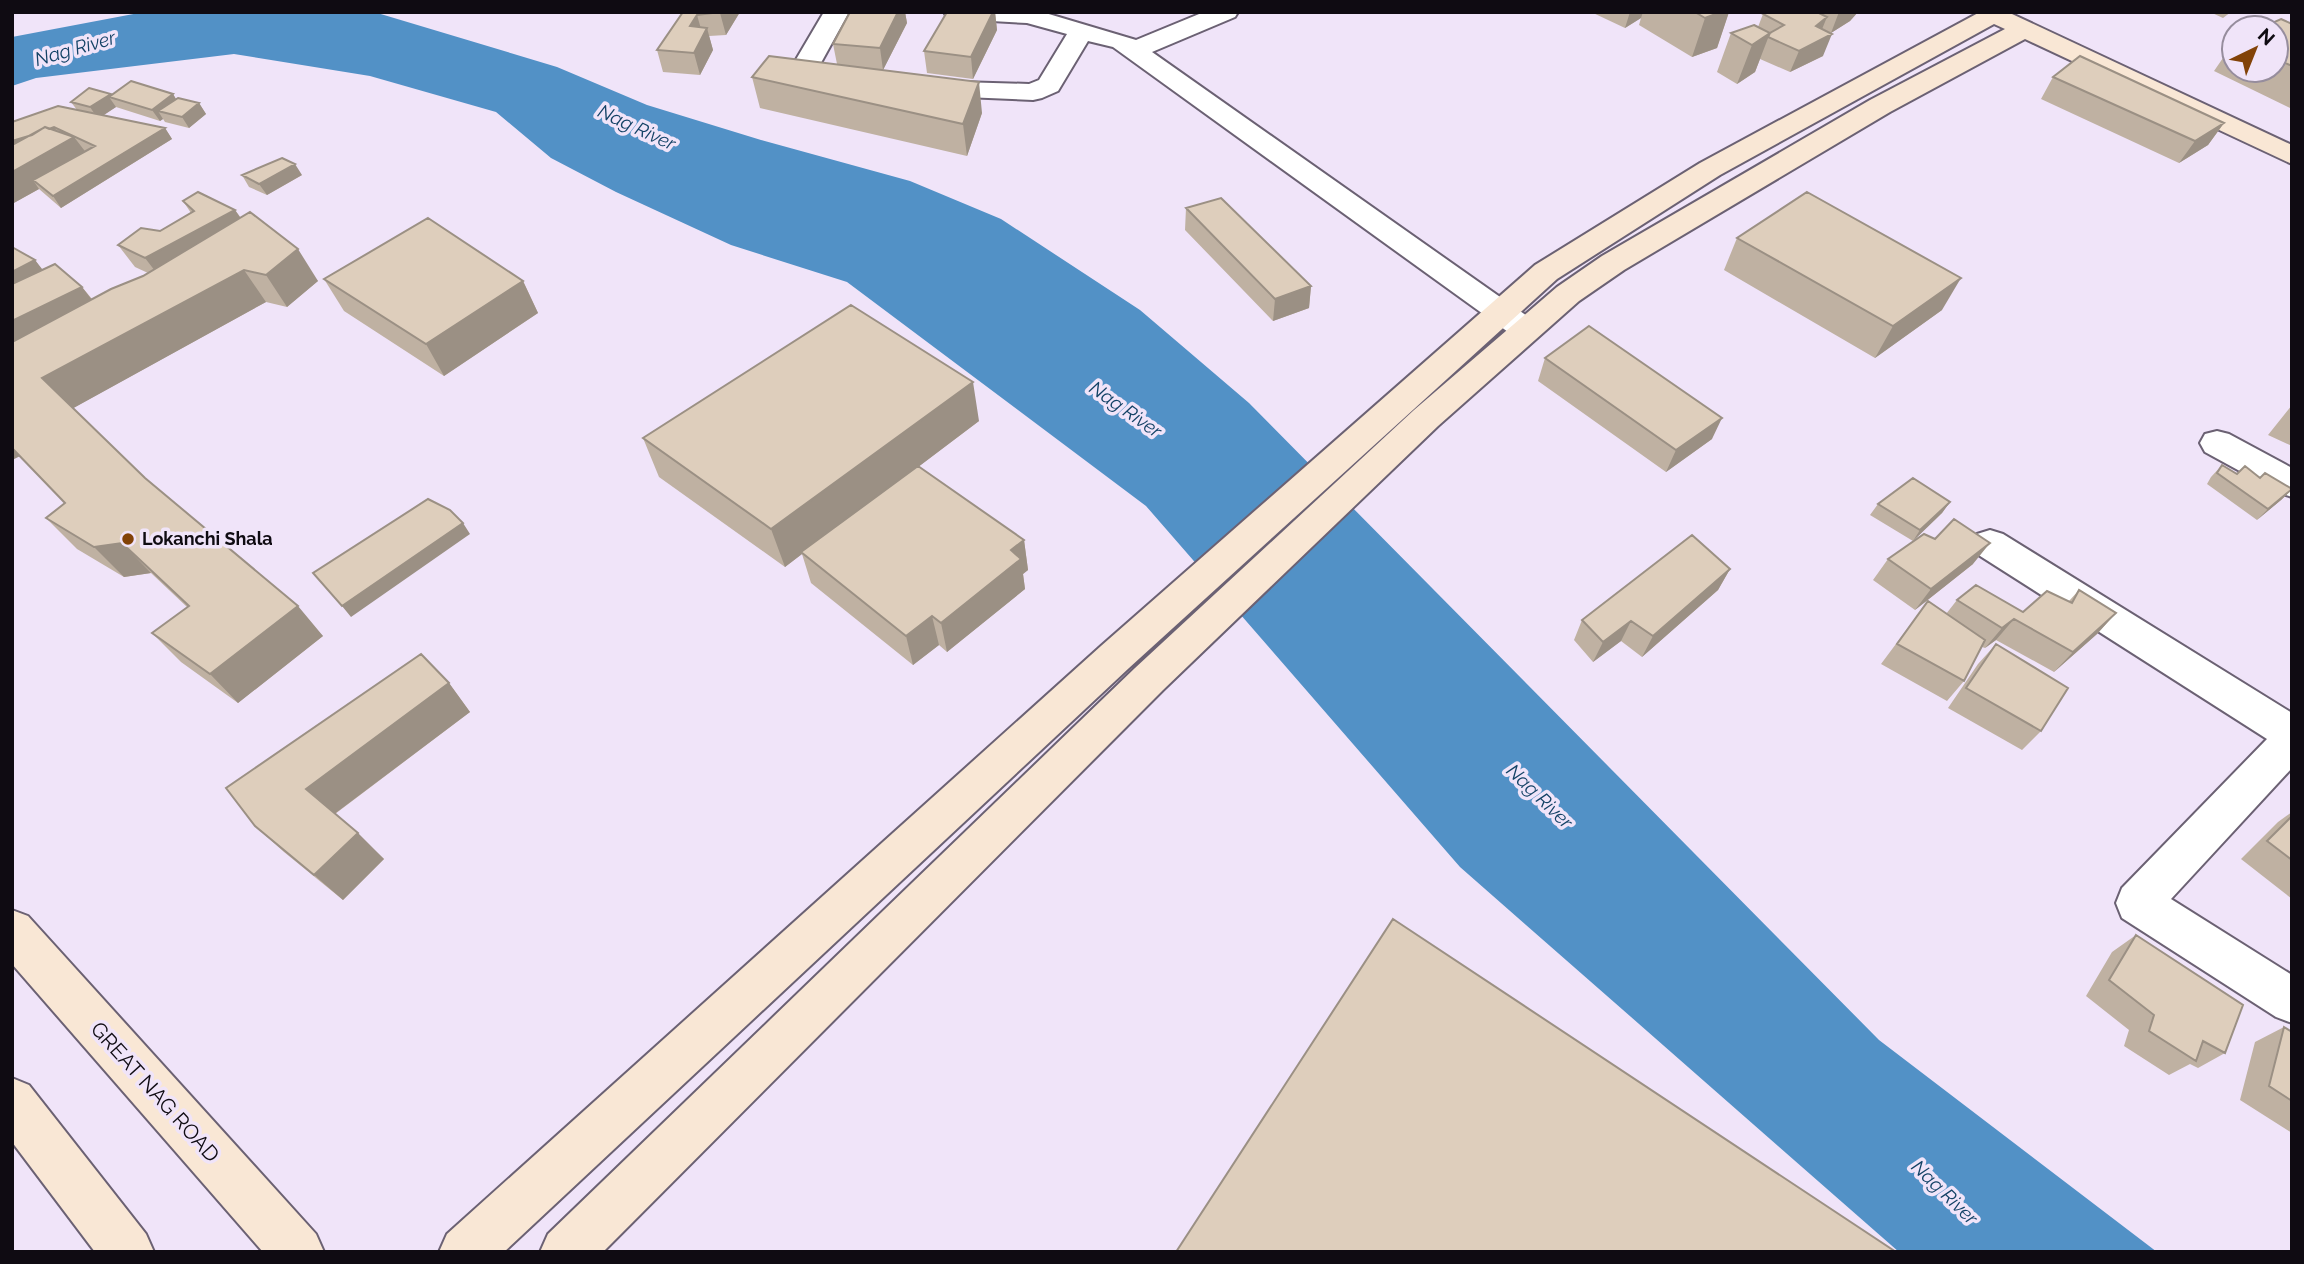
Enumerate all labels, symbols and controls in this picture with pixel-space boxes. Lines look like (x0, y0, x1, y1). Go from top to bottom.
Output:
north arrow (2220, 14, 2290, 84)
text: N (2254, 24, 2279, 50)
water label: Nag River (32, 26, 119, 70)
water label: Nag River (595, 99, 681, 155)
water label: Nag River (1086, 376, 1168, 443)
place label: Lokanchi Shala (142, 528, 273, 549)
marker: Lokanchi Shala (120, 531, 136, 547)
water label: Nag River (1503, 759, 1579, 834)
street label: GREAT NAG ROAD (86, 1016, 225, 1167)
water label: Nag River (1908, 1155, 1984, 1230)

